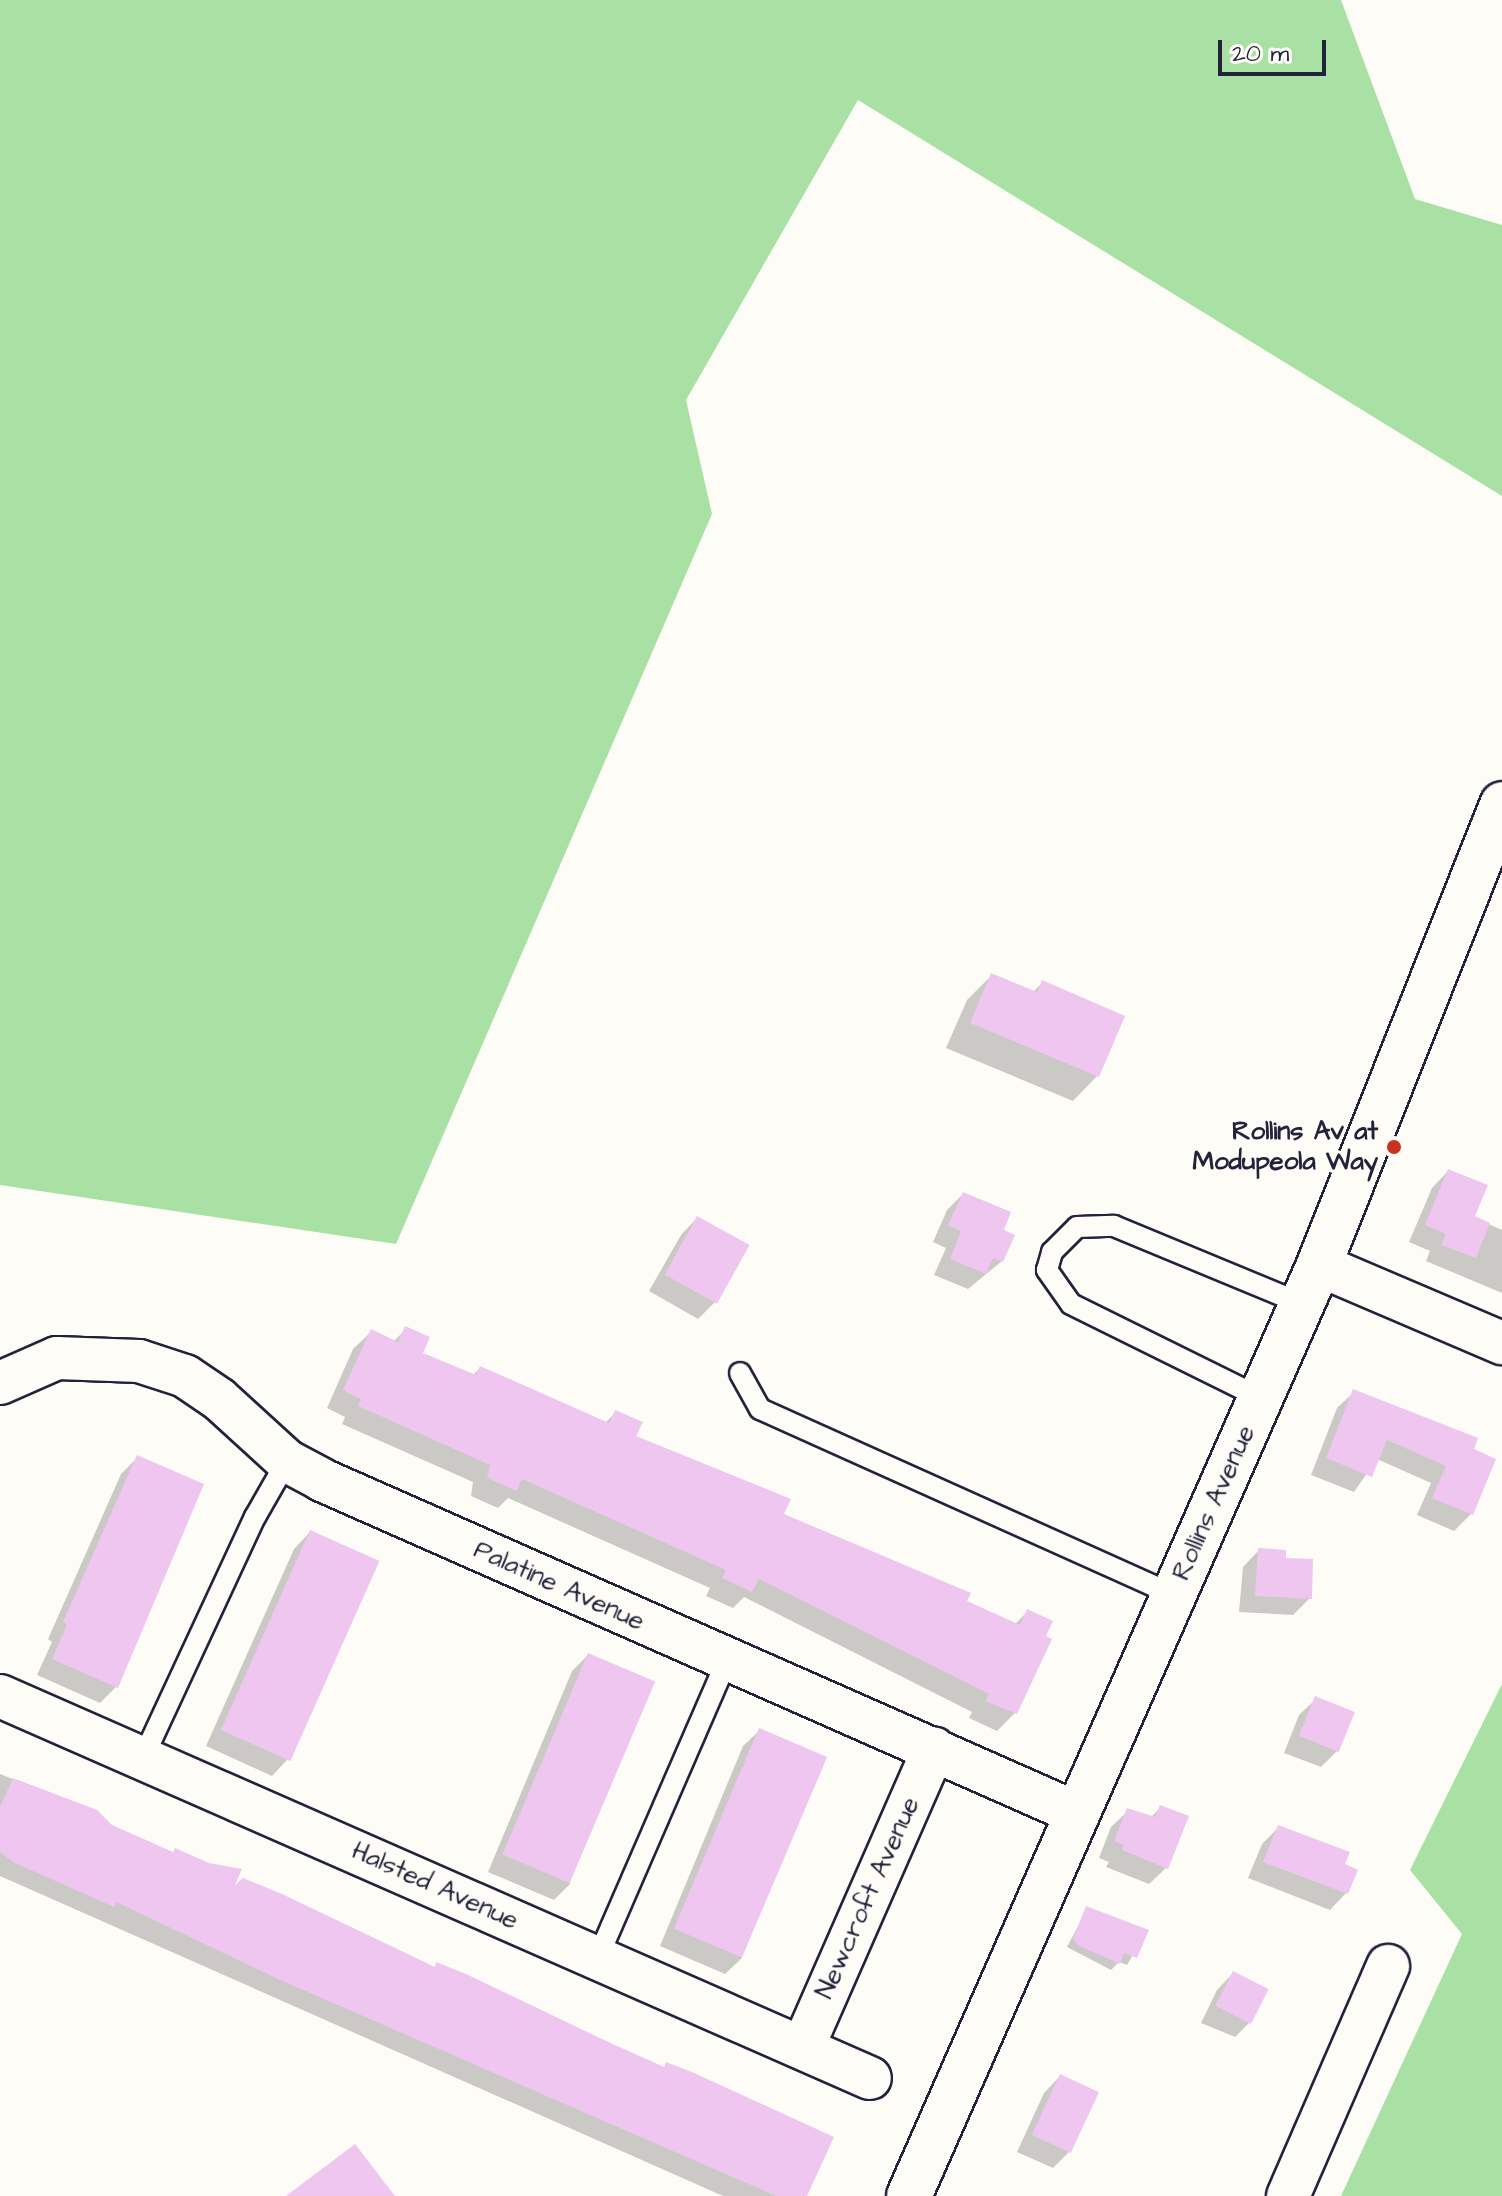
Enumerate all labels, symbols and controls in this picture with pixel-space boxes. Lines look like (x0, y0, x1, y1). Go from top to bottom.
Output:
scale bar (1222, 24, 1330, 74)
text: 20 m (1232, 37, 1289, 71)
place label: Rollins Av at Modupeola Way (1192, 1116, 1378, 1178)
marker: Rollins Av at Modupeola Way (1385, 1138, 1403, 1156)
street label: Rollins Avenue (1166, 1421, 1262, 1585)
street label: Palatine Avenue (469, 1534, 649, 1638)
street label: Newcroft Avenue (809, 1792, 927, 2004)
street label: Halsted Avenue (347, 1835, 523, 1937)

